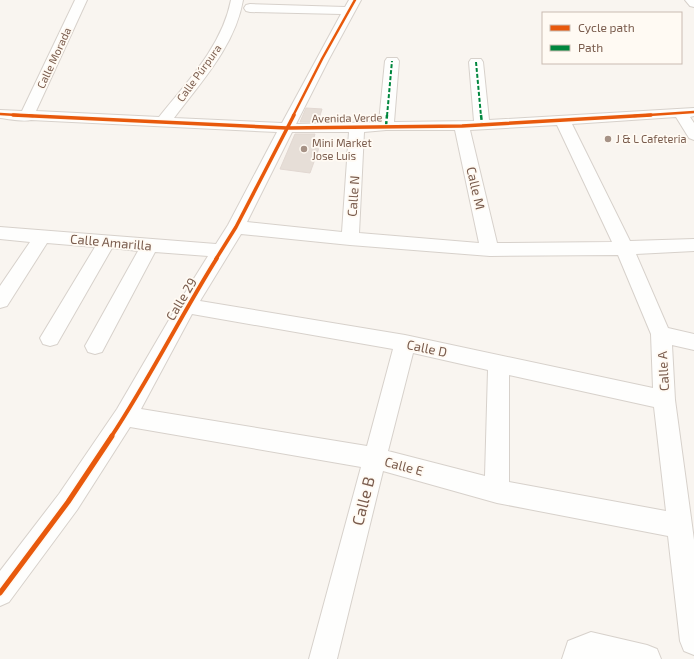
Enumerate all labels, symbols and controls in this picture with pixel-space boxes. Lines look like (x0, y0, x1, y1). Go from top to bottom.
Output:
legend (542, 12, 682, 64)
text: Cycle path (578, 20, 635, 34)
street label: Calle Morada (34, 25, 73, 90)
text: Path (578, 40, 603, 54)
street label: Calle Púrpura (174, 42, 224, 104)
street label: Avenida Verde (312, 110, 383, 125)
place label: J & L Cafeteria (616, 132, 687, 145)
marker: J & L Cafeteria (603, 134, 613, 144)
place label: Mini Market Jose Luis (312, 136, 372, 162)
marker: Mini Market Jose Luis (299, 144, 309, 154)
street label: Calle M (463, 165, 489, 211)
street label: Calle N (344, 175, 362, 217)
street label: Calle Amarilla (70, 230, 152, 254)
street label: Calle 29 (162, 275, 200, 323)
street label: Calle D (405, 336, 449, 360)
street label: Calle A (654, 351, 672, 391)
street label: Calle E (383, 453, 425, 479)
street label: Calle B (347, 475, 378, 527)

